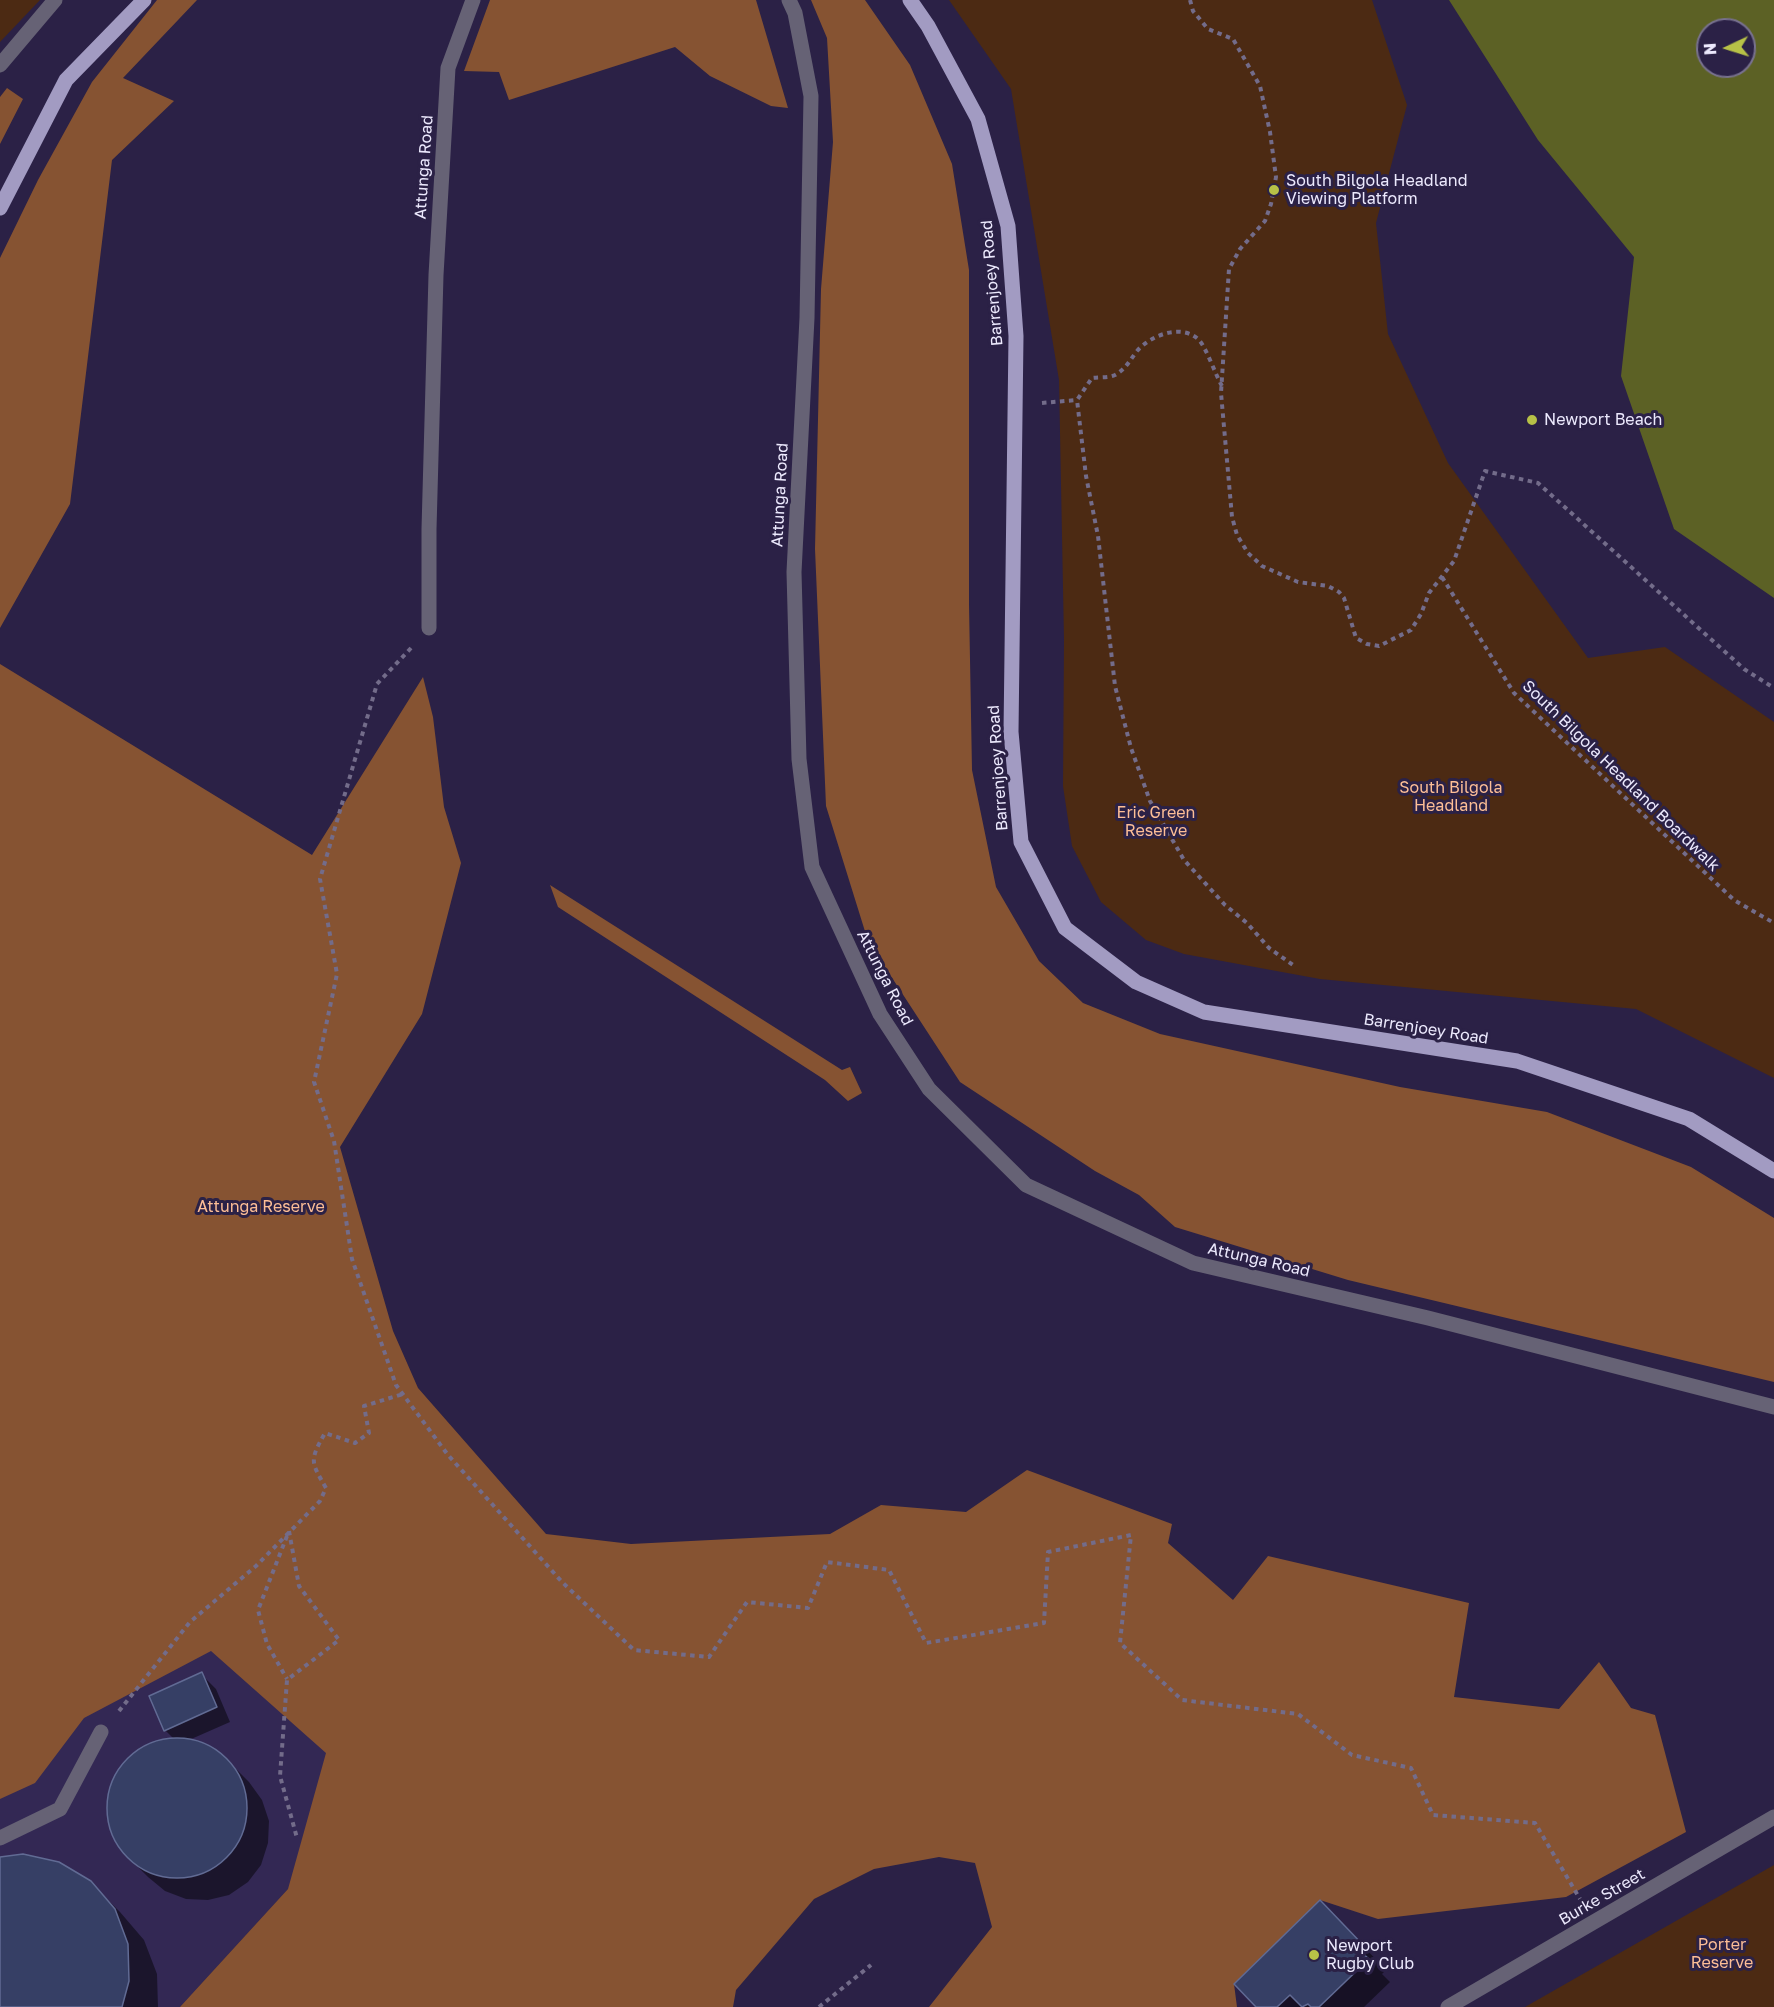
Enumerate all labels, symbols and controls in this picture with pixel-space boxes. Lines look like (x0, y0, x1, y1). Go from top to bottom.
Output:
north arrow (1696, 18, 1756, 78)
text: N (1700, 42, 1720, 56)
street label: Attunga Road (411, 114, 437, 220)
place label: South Bilgola Headland Viewing Platform (1286, 171, 1467, 209)
marker: South Bilgola Headland Viewing Platform (1267, 183, 1281, 197)
street label: Barrenjoey Road (977, 219, 1007, 347)
place label: Newport Beach (1544, 410, 1662, 430)
marker: Newport Beach (1525, 413, 1539, 427)
street label: Attunga Road (768, 442, 792, 548)
street label: South Bilgola Headland Boardwalk (1518, 676, 1724, 876)
street label: Barrenjoey Road (984, 704, 1012, 832)
park label: South Bilgola Headland (1399, 778, 1503, 816)
park label: Eric Green Reserve (1117, 803, 1195, 841)
street label: Attunga Road (853, 927, 917, 1029)
street label: Barrenjoey Road (1362, 1010, 1490, 1048)
park label: Attunga Reserve (197, 1197, 325, 1217)
street label: Attunga Road (1206, 1239, 1312, 1281)
street label: Burke Street (1556, 1865, 1648, 1929)
park label: Porter Reserve (1691, 1935, 1753, 1973)
place label: Newport Rugby Club (1326, 1936, 1414, 1974)
marker: Newport Rugby Club (1307, 1948, 1321, 1962)

